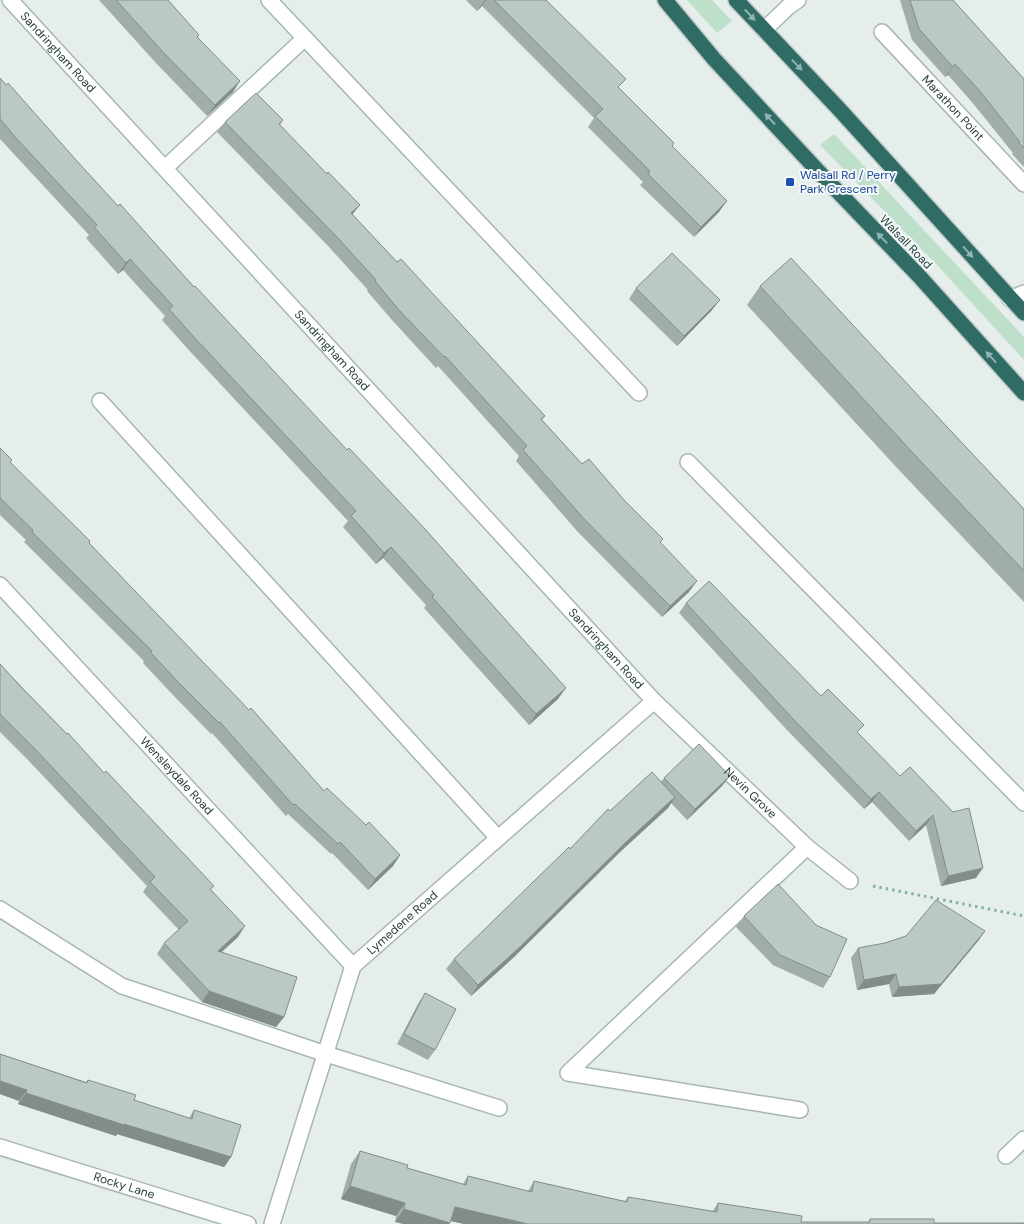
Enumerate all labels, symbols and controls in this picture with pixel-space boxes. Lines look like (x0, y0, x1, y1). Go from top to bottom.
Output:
street label: Sandringham Road (17, 9, 99, 96)
one-way arrow (744, 9, 756, 21)
one-way arrow (791, 59, 803, 71)
street label: Marathon Point (918, 72, 988, 145)
one-way arrow (764, 114, 776, 126)
place label: Walsall Rd / Perry Park Crescent (800, 167, 896, 197)
marker: Walsall Rd / Perry Park Crescent (784, 176, 796, 188)
street label: Walsall Road (876, 212, 936, 272)
one-way arrow (876, 232, 888, 244)
one-way arrow (962, 245, 974, 257)
street label: Sandringham Road (291, 307, 373, 394)
one-way arrow (986, 351, 997, 364)
street label: Sandringham Road (565, 605, 647, 693)
street label: Wensleydale Road (137, 733, 217, 818)
street label: Nevin Grove (720, 764, 780, 822)
street label: Lymedene Road (364, 887, 441, 958)
street label: Rocky Lane (92, 1169, 157, 1203)

